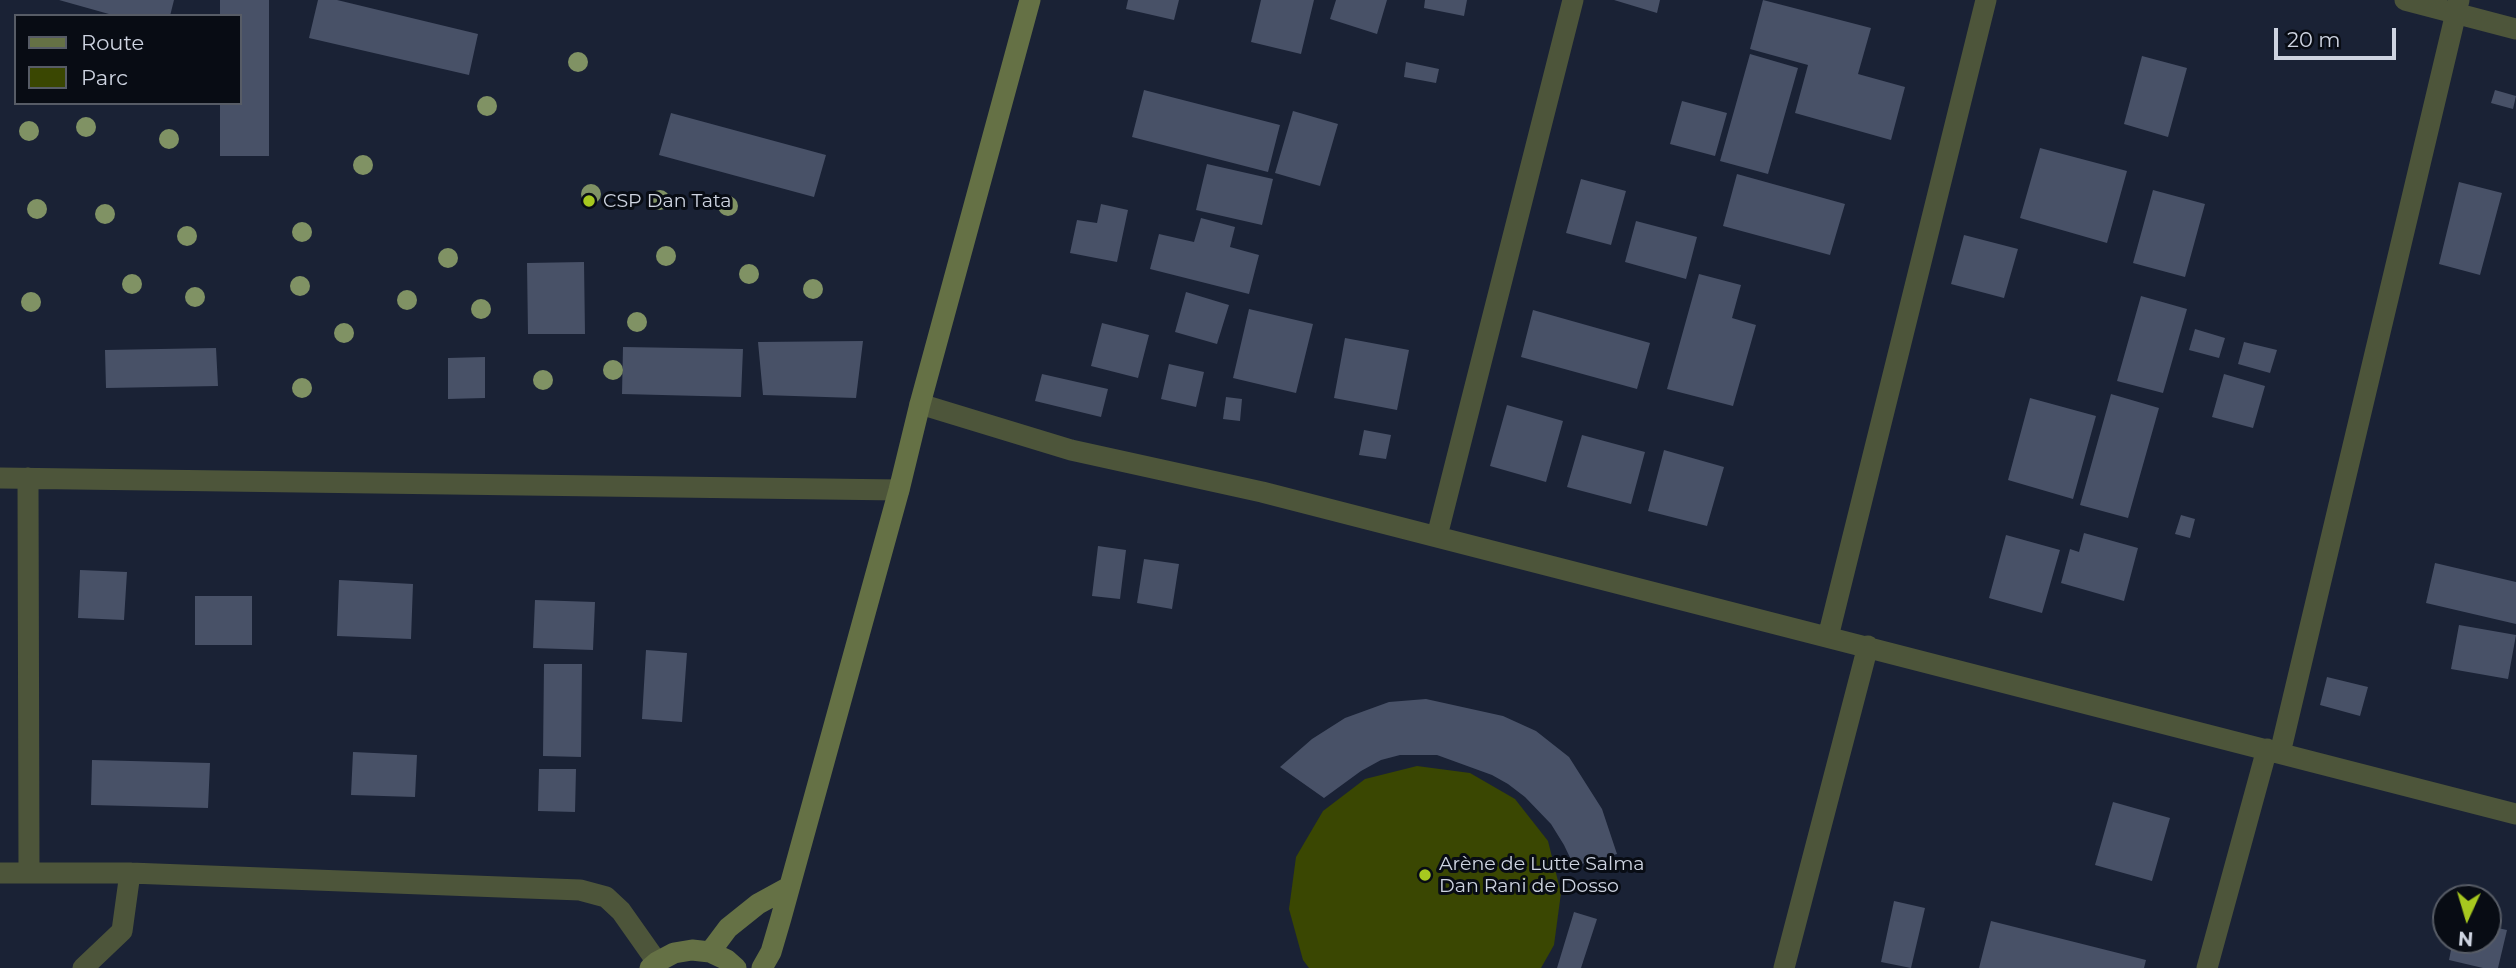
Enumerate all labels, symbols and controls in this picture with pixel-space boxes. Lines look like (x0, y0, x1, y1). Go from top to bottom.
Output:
legend (14, 14, 242, 105)
scale bar (2278, 14, 2400, 58)
text: 20 m (2287, 27, 2341, 52)
text: Route (81, 30, 144, 55)
text: Parc (81, 65, 128, 90)
place label: CSP Dan Tata (603, 190, 732, 212)
marker: CSP Dan Tata (581, 193, 597, 209)
place label: Arène de Lutte Salma Dan Rani de Dosso (1439, 853, 1645, 897)
marker: Arène de Lutte Salma Dan Rani de Dosso (1417, 867, 1433, 883)
north arrow (2432, 884, 2502, 954)
text: N (2457, 926, 2474, 950)

